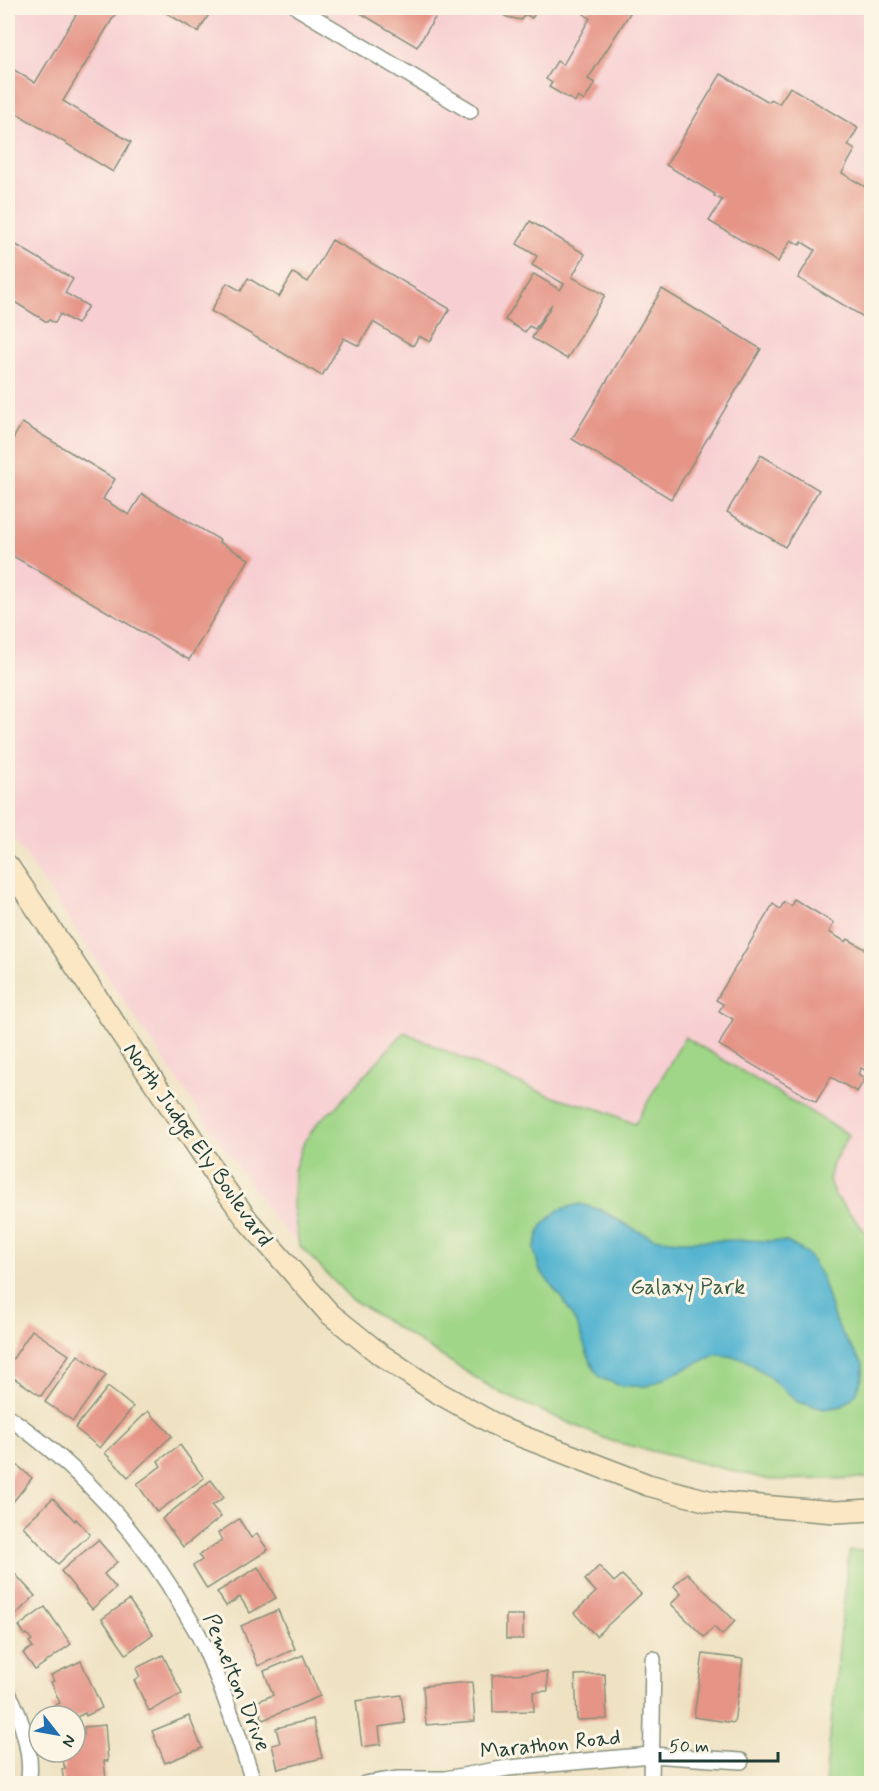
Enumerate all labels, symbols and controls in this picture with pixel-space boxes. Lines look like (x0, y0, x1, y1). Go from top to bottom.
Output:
street label: North Judge Ely Boulevard (114, 1038, 278, 1254)
park label: Galaxy Park (631, 1274, 745, 1302)
street label: Pemelton Drive (196, 1610, 277, 1756)
north arrow (27, 1704, 87, 1764)
street label: Marathon Road (479, 1724, 622, 1766)
scale bar (660, 1725, 778, 1763)
text: N (57, 1731, 80, 1751)
text: 50 m (669, 1735, 709, 1759)

